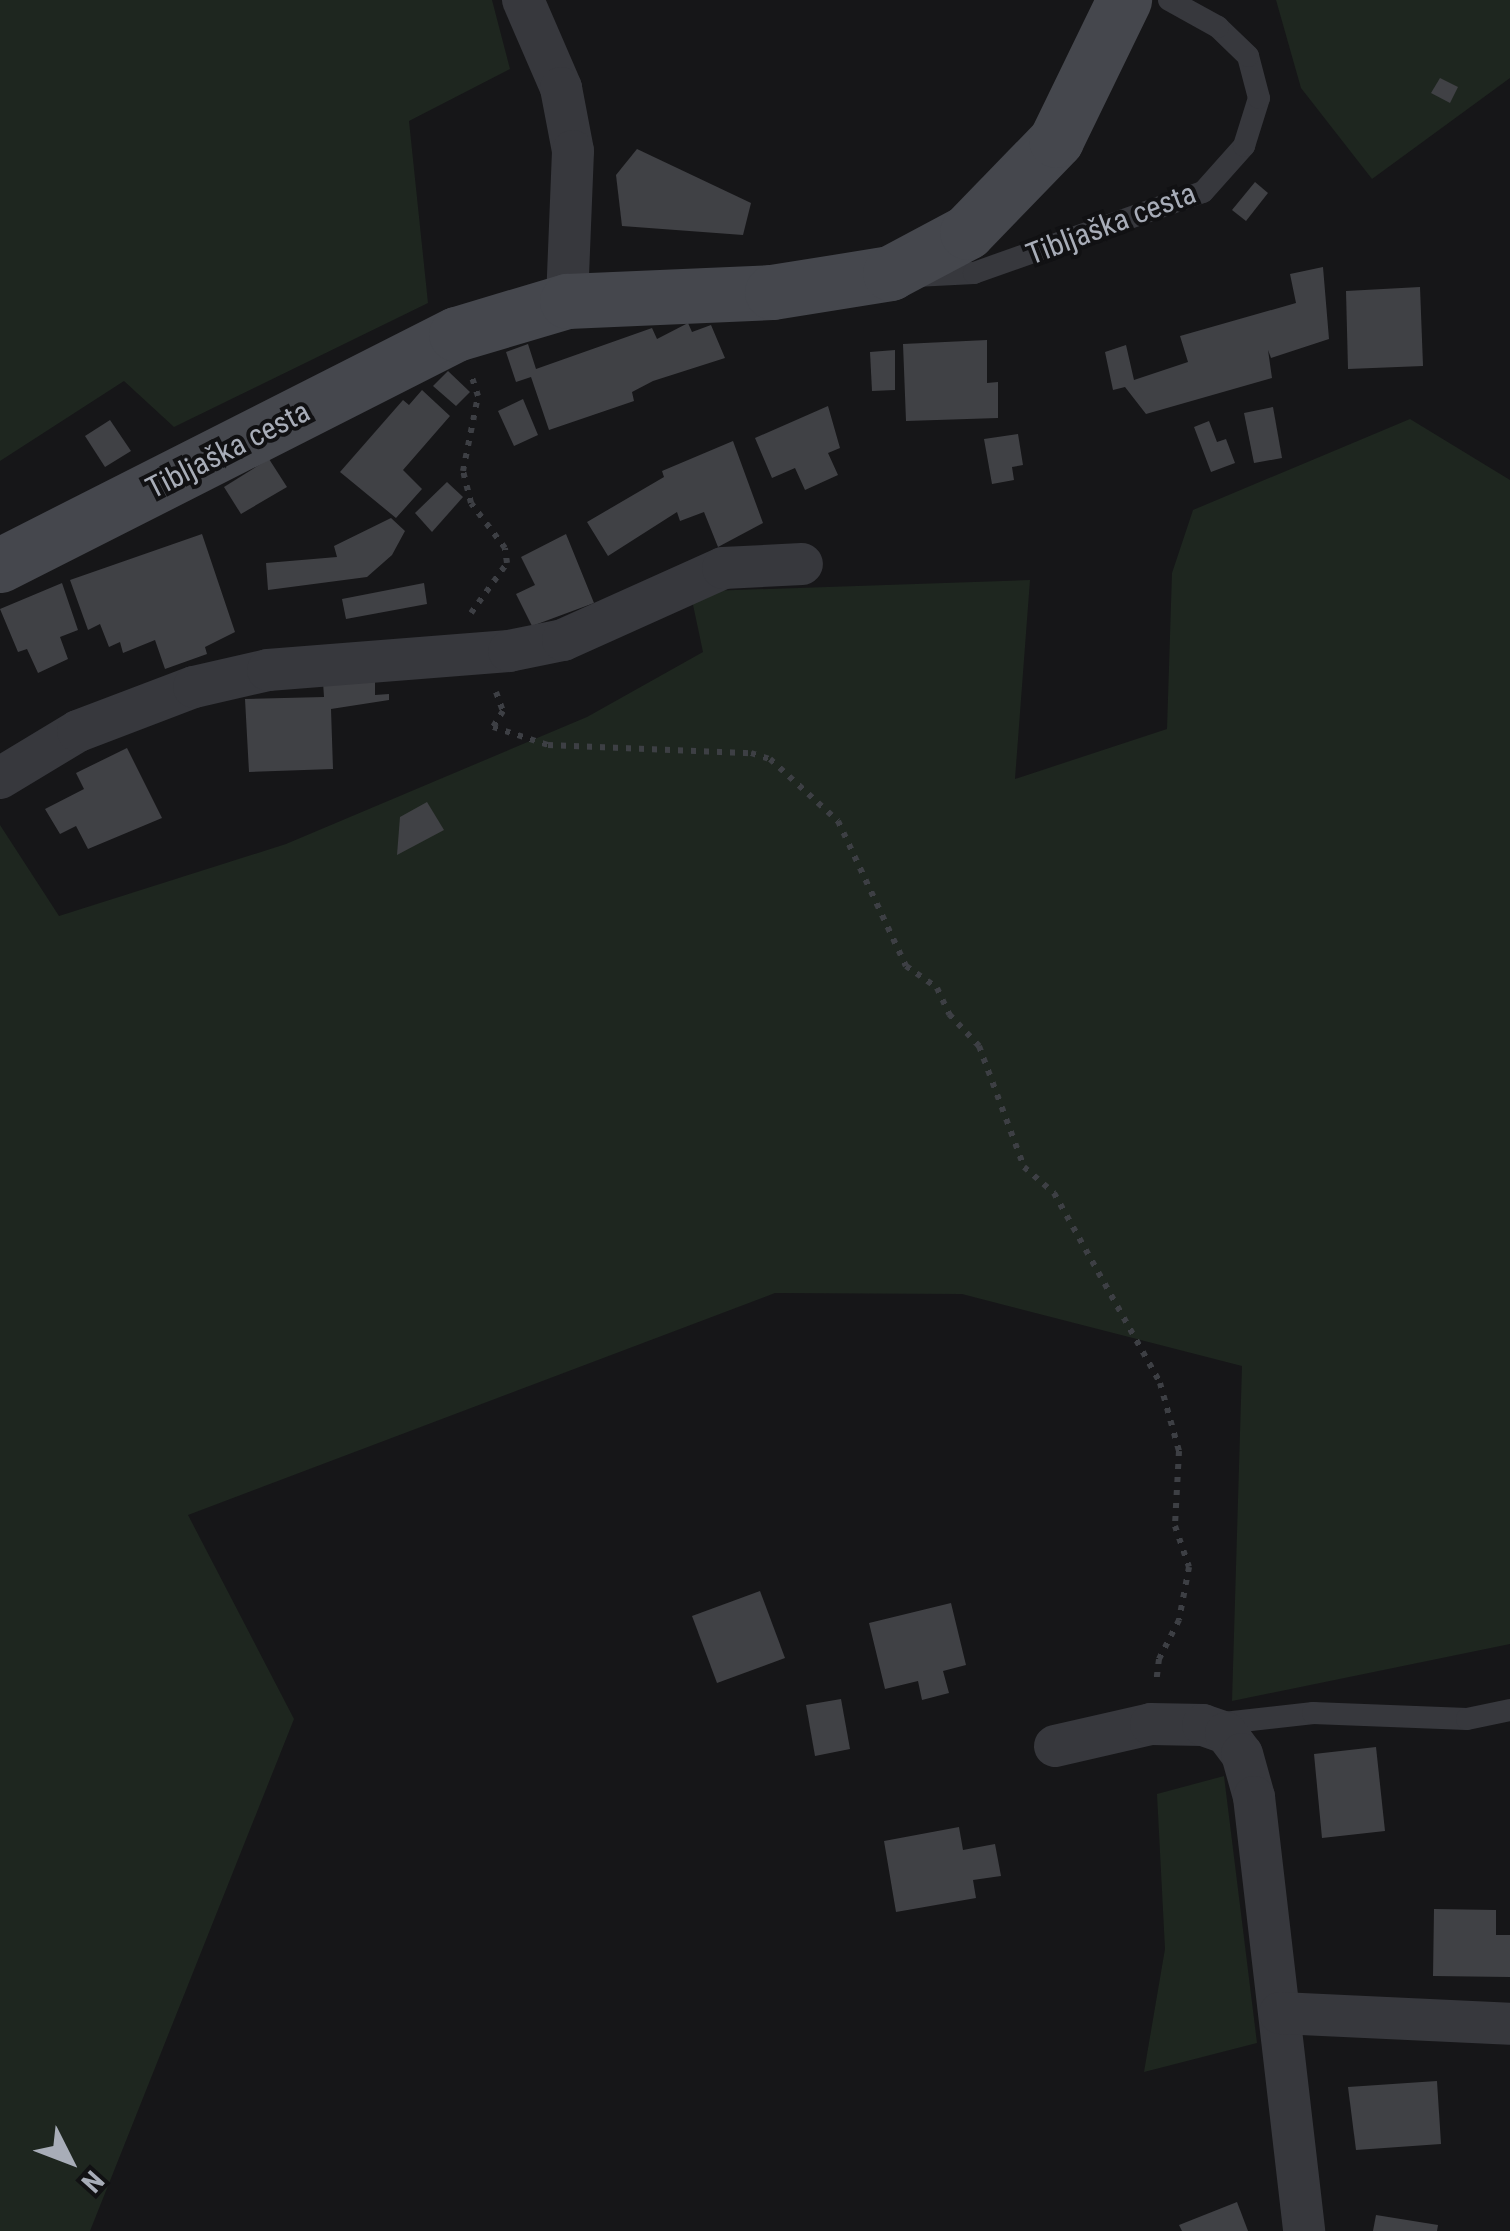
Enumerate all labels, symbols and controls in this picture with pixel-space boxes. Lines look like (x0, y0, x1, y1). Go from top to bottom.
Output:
street label: Tibljaška cesta (1021, 175, 1201, 273)
street label: Tibljaška cesta (140, 393, 316, 507)
north arrow (20, 2111, 120, 2211)
text: N (75, 2164, 111, 2199)

